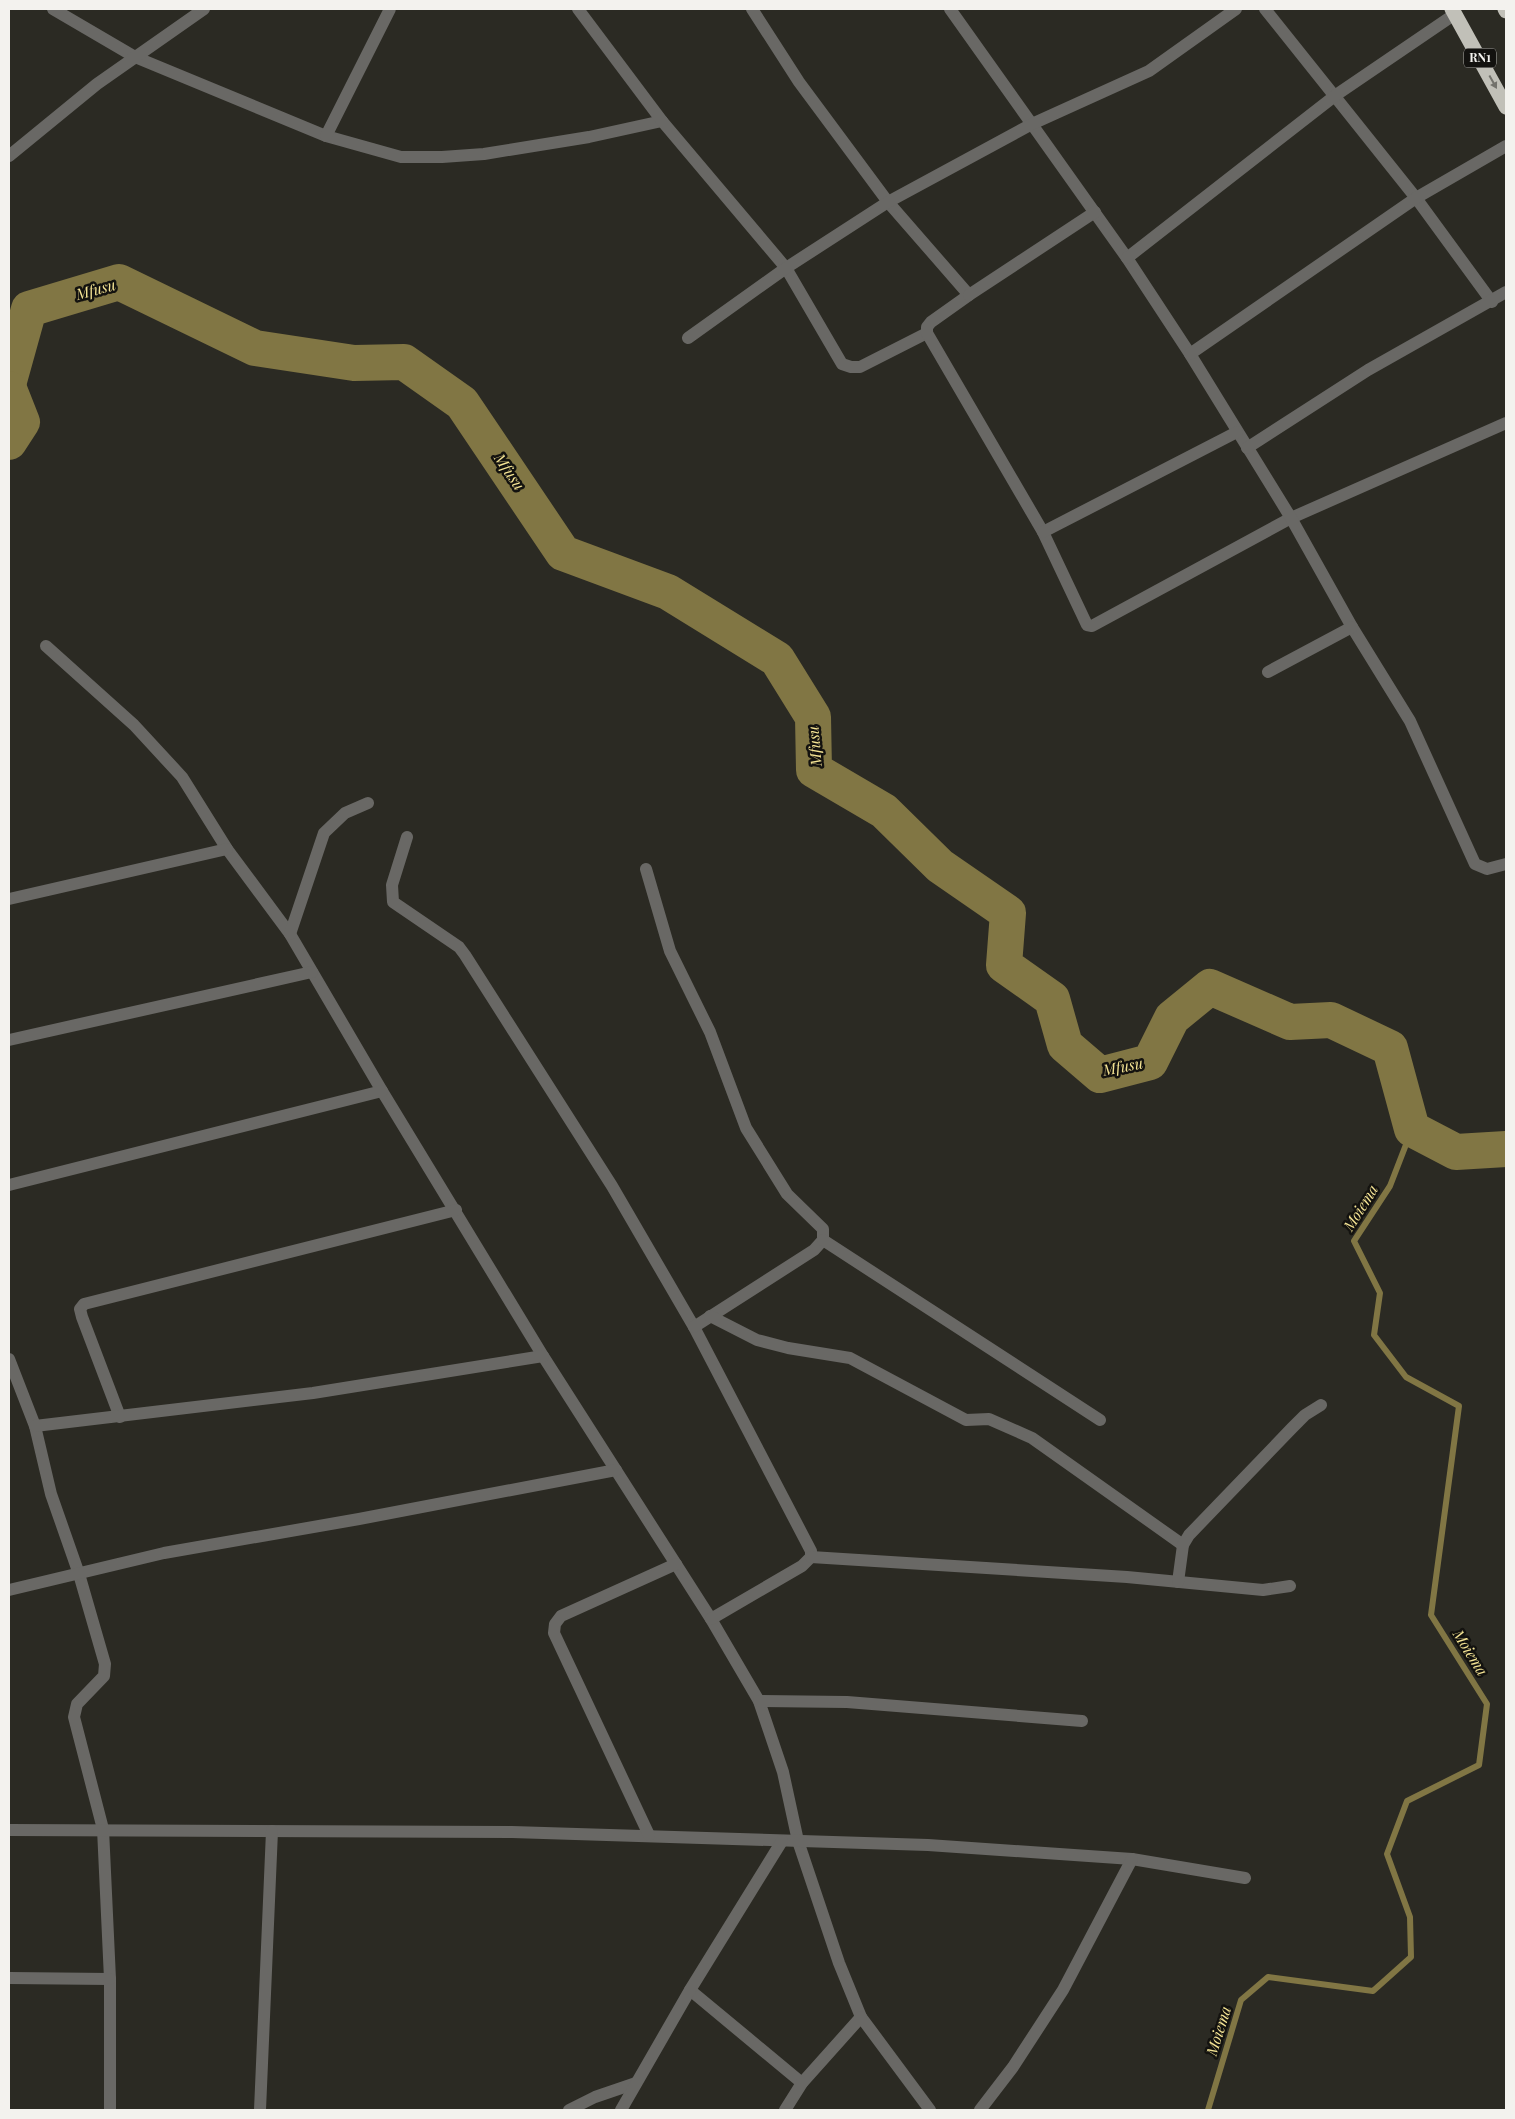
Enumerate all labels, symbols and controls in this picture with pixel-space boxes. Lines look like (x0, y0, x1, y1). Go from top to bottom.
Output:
road number: RN1 (1464, 48, 1496, 68)
one-way arrow (1489, 74, 1497, 89)
water label: Mfusu (73, 274, 118, 304)
water label: Mfusu (490, 448, 529, 494)
water label: Mfusu (802, 725, 826, 768)
water label: Mfusu (1100, 1052, 1145, 1080)
water label: Moiema (1338, 1180, 1382, 1235)
water label: Moiema (1448, 1625, 1493, 1679)
water label: Moiema (1201, 2003, 1235, 2059)

